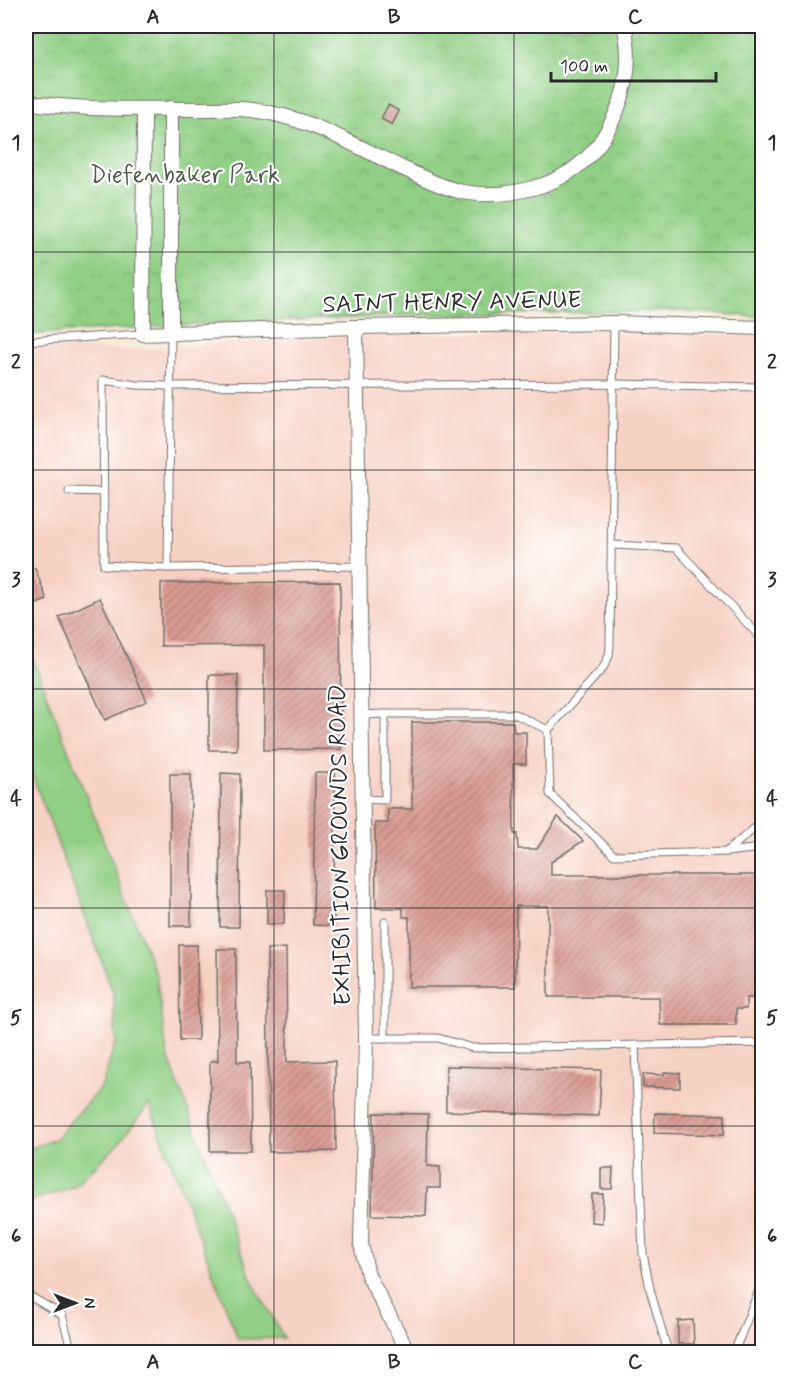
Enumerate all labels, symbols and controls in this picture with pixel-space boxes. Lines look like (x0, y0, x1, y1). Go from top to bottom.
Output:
text: A (146, 4, 160, 31)
text: B (388, 4, 401, 31)
text: C (628, 4, 643, 31)
scale bar (551, 45, 716, 83)
text: 100 m (560, 55, 608, 79)
text: 1 (12, 130, 20, 157)
text: 1 (768, 130, 776, 157)
park label: Diefenbaker Park (90, 160, 280, 191)
street label: SAINT HENRY AVENUE (322, 285, 582, 321)
text: 2 (11, 349, 21, 376)
text: 2 (767, 349, 777, 376)
text: 3 (11, 567, 21, 594)
text: 3 (767, 567, 777, 594)
street label: EXHIBITION GROUNDS ROAD (323, 684, 359, 1006)
text: 4 (10, 786, 22, 813)
text: 4 (766, 786, 778, 813)
text: 5 (10, 1005, 22, 1032)
text: 5 (766, 1005, 778, 1032)
text: 6 (11, 1223, 21, 1250)
text: 6 (767, 1223, 777, 1250)
north arrow (45, 1273, 105, 1333)
text: N (78, 1298, 99, 1308)
text: A (146, 1349, 160, 1376)
text: B (388, 1349, 401, 1376)
text: C (628, 1349, 643, 1376)

